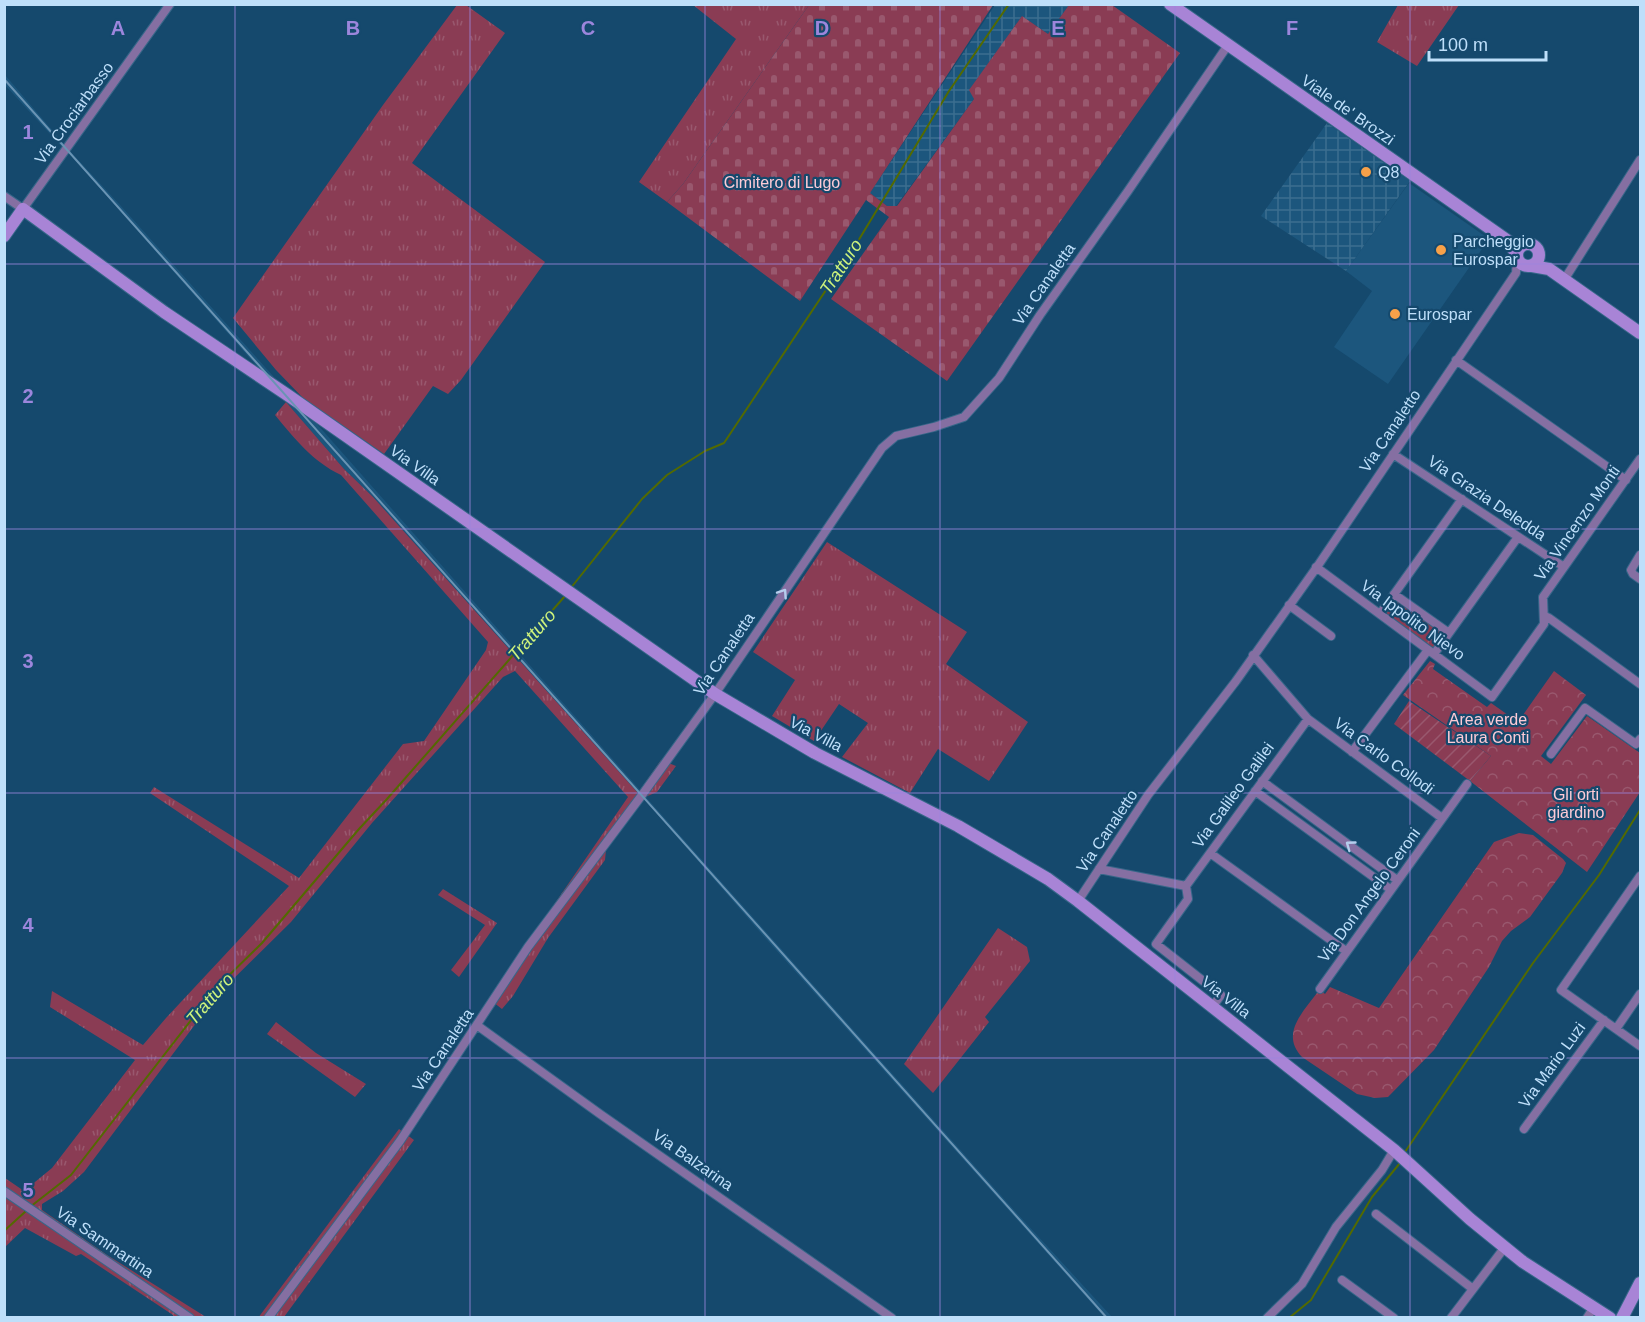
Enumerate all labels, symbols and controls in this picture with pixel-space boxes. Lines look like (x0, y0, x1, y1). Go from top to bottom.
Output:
text: A (111, 17, 125, 39)
text: B (346, 17, 360, 39)
text: C (581, 17, 595, 39)
text: D (815, 17, 829, 39)
text: E (1051, 17, 1065, 39)
text: F (1286, 17, 1298, 39)
scale bar (1429, 24, 1546, 62)
text: 100 m (1438, 35, 1488, 55)
street label: Via Crociarbasso (31, 59, 117, 167)
street label: Viale de' Brozzi (1298, 72, 1398, 148)
text: 1 (22, 121, 34, 143)
place label: Q8 (1378, 164, 1399, 181)
marker: Q8 (1359, 165, 1373, 179)
park label: Cimitero di Lugo (724, 174, 840, 191)
place label: Parcheggio Eurospar (1453, 233, 1534, 268)
water label: Tratturo (816, 236, 866, 298)
street label: Via Canaletta (1010, 240, 1078, 328)
marker: Parcheggio Eurospar (1434, 243, 1448, 257)
place label: Eurospar (1407, 306, 1473, 323)
marker: Eurospar (1388, 307, 1402, 321)
text: 2 (22, 385, 34, 407)
street label: Via Canaletto (1356, 386, 1424, 475)
street label: Via Villa (387, 442, 443, 488)
street label: Via Grazia Deledda (1425, 452, 1549, 544)
street label: Via Vincenzo Monti (1531, 462, 1623, 584)
street label: Via Ippolito Nievo (1358, 577, 1468, 663)
one-way arrow (776, 589, 787, 600)
water label: Tratturo (504, 605, 560, 665)
street label: Via Canaletta (690, 609, 758, 698)
text: 3 (22, 650, 34, 672)
park label: Area verde Laura Conti (1447, 711, 1529, 746)
street label: Via Villa (787, 713, 845, 755)
street label: Via Carlo Collodi (1331, 714, 1437, 798)
street label: Via Galileo Galilei (1189, 739, 1277, 851)
street label: Via Canaletto (1073, 786, 1141, 875)
park label: Gli orti giardino (1548, 786, 1605, 821)
street label: Via Don Angelo Ceroni (1315, 825, 1423, 965)
one-way arrow (1345, 841, 1356, 852)
text: 4 (22, 914, 34, 936)
water label: Tratturo (182, 969, 238, 1029)
street label: Via Villa (1198, 973, 1254, 1021)
street label: Via Canaletta (409, 1005, 477, 1094)
street label: Via Mario Luzi (1515, 1019, 1589, 1111)
street label: Via Balzarina (650, 1126, 736, 1194)
text: 5 (22, 1179, 34, 1201)
street label: Via Sammartina (53, 1203, 157, 1281)

